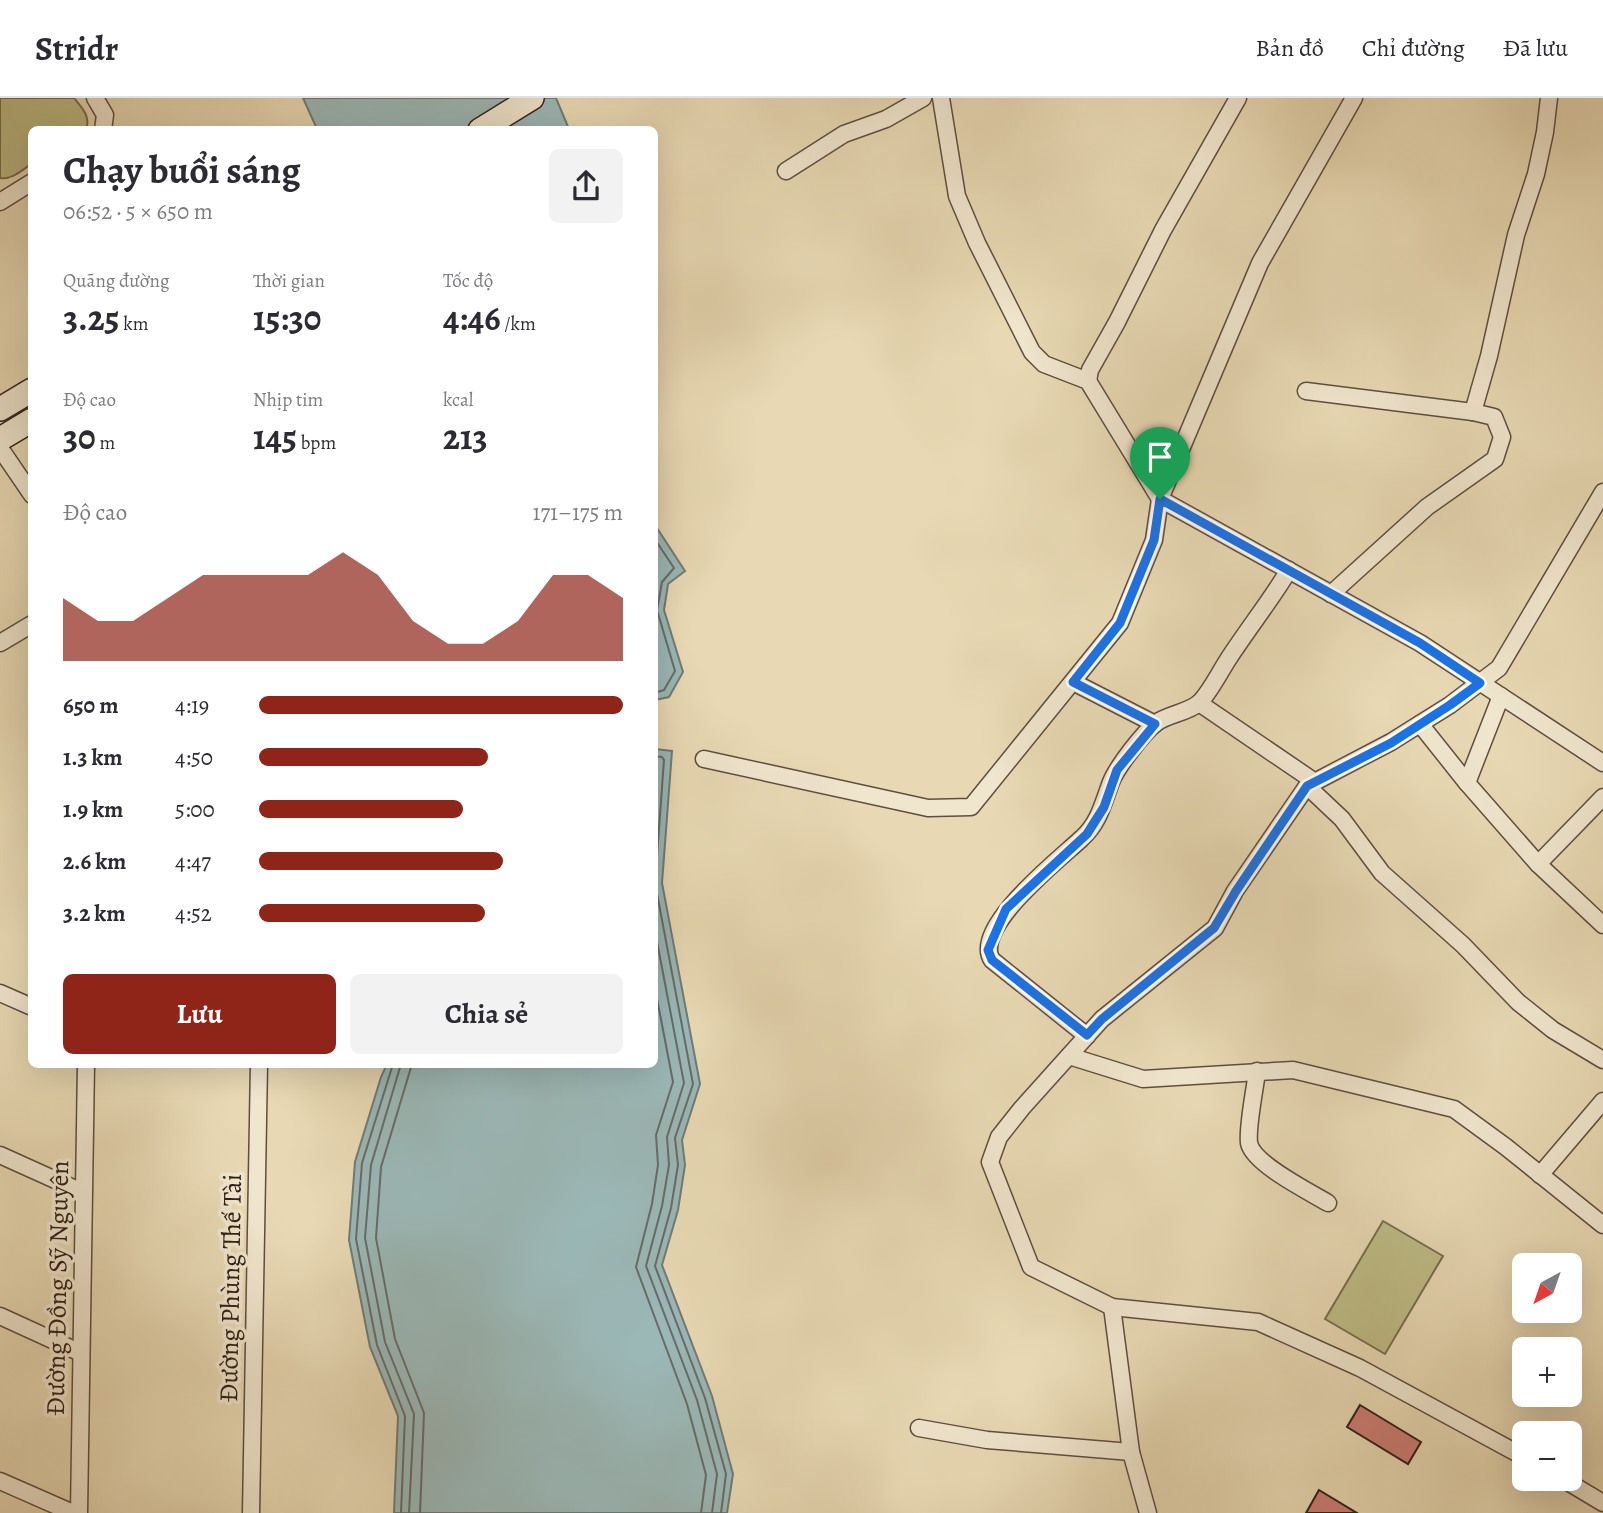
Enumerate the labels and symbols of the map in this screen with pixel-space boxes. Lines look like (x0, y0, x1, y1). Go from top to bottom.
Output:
pin (1130, 427, 1190, 499)
street label: Đường Đồng Sỹ Nguyên (38, 1160, 77, 1416)
street label: Đường Phùng Thế Tài (211, 1174, 250, 1402)
north arrow (1512, 1253, 1582, 1323)

